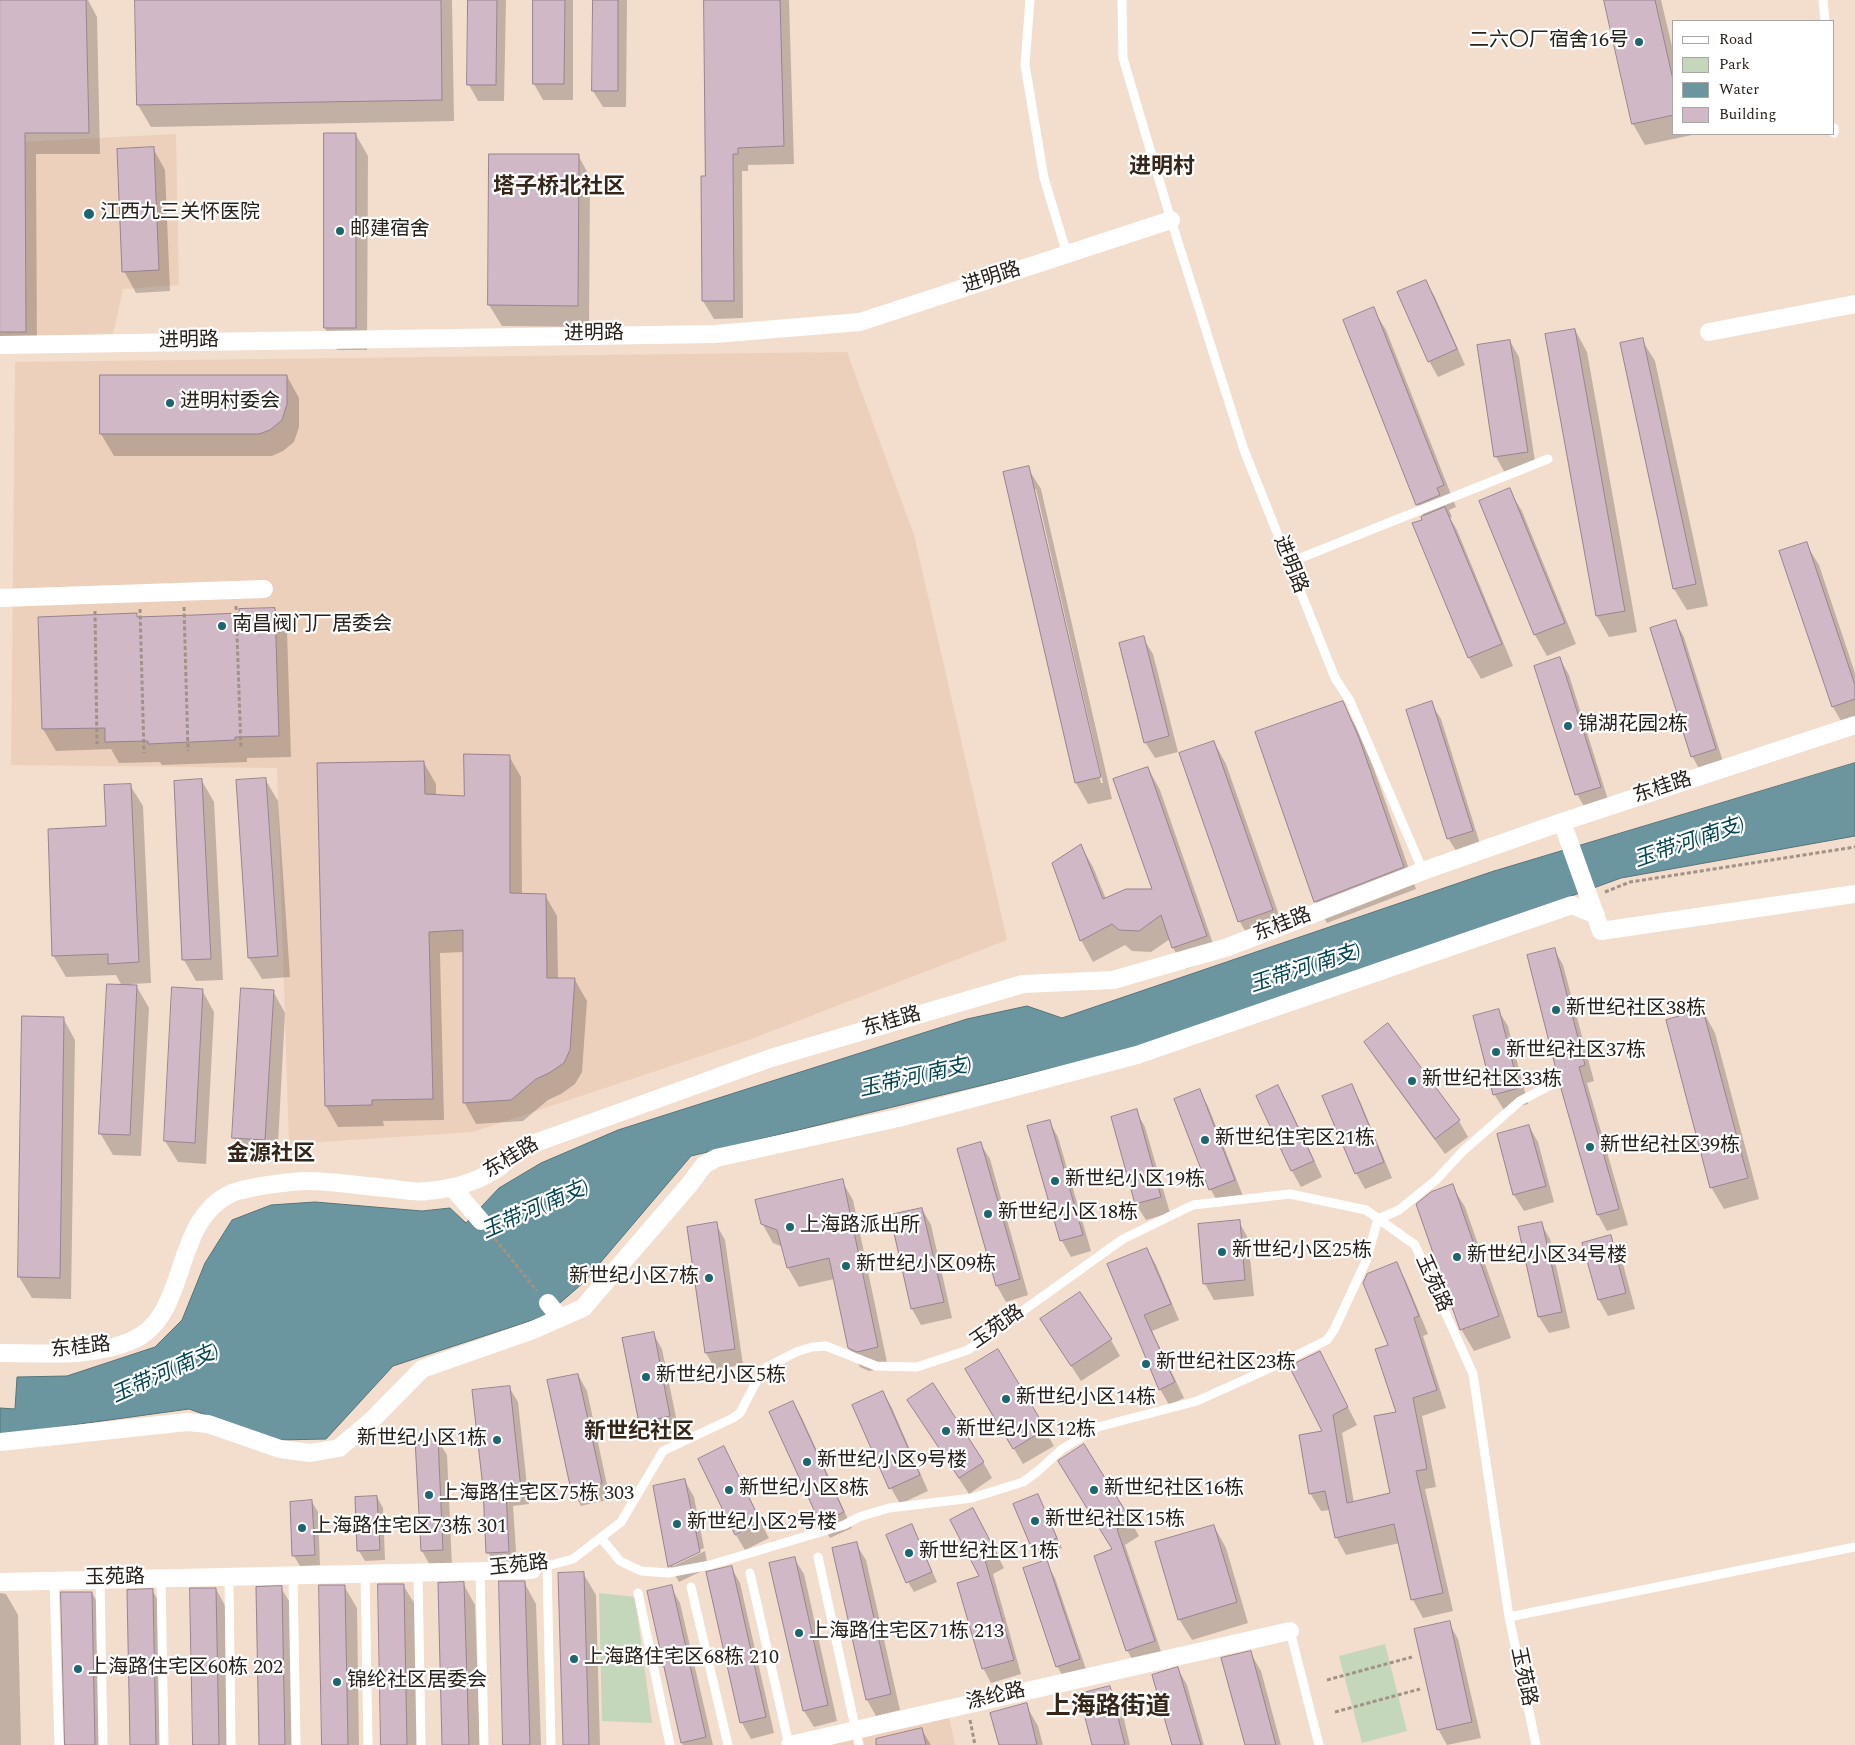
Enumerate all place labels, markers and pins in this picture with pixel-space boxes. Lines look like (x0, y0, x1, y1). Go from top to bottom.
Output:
place label: 二六〇厂宿舍16号 (1469, 30, 1629, 54)
marker: 二六〇厂宿舍16号 (1633, 36, 1645, 48)
place label: 江西九三关怀医院 (100, 202, 260, 226)
marker: 江西九三关怀医院 (82, 207, 96, 221)
place label: 邮建宿舍 (350, 219, 430, 243)
marker: 邮建宿舍 (334, 225, 346, 237)
place label: 进明村委会 (180, 391, 280, 415)
marker: 进明村委会 (164, 397, 176, 409)
place label: 南昌阀门厂居委会 (232, 614, 392, 638)
marker: 南昌阀门厂居委会 (216, 620, 228, 632)
place label: 锦湖花园2栋 (1578, 714, 1688, 738)
marker: 锦湖花园2栋 (1562, 720, 1574, 732)
place label: 新世纪社区38栋 (1566, 998, 1706, 1022)
marker: 新世纪社区38栋 (1550, 1004, 1562, 1016)
place label: 新世纪社区37栋 (1506, 1040, 1646, 1064)
marker: 新世纪社区37栋 (1490, 1046, 1502, 1058)
place label: 新世纪社区33栋 (1422, 1069, 1562, 1093)
marker: 新世纪社区33栋 (1406, 1075, 1418, 1087)
place label: 新世纪住宅区21栋 (1215, 1128, 1375, 1152)
marker: 新世纪住宅区21栋 (1199, 1134, 1211, 1146)
place label: 新世纪社区39栋 (1600, 1135, 1740, 1159)
marker: 新世纪社区39栋 (1584, 1141, 1596, 1153)
place label: 新世纪小区19栋 (1065, 1169, 1205, 1193)
marker: 新世纪小区19栋 (1049, 1175, 1061, 1187)
place label: 新世纪小区18栋 (998, 1202, 1138, 1226)
marker: 新世纪小区18栋 (982, 1208, 994, 1220)
place label: 上海路派出所 (800, 1215, 920, 1239)
marker: 上海路派出所 (784, 1221, 796, 1233)
place label: 新世纪小区25栋 (1232, 1240, 1372, 1264)
place label: 新世纪小区34号楼 (1467, 1245, 1627, 1269)
marker: 新世纪小区25栋 (1216, 1246, 1228, 1258)
marker: 新世纪小区34号楼 (1451, 1251, 1463, 1263)
place label: 新世纪小区09栋 (856, 1254, 996, 1278)
marker: 新世纪小区09栋 (840, 1260, 852, 1272)
place label: 新世纪小区7栋 (569, 1266, 699, 1290)
marker: 新世纪小区7栋 (703, 1272, 715, 1284)
place label: 新世纪社区23栋 (1156, 1352, 1296, 1376)
marker: 新世纪社区23栋 (1140, 1358, 1152, 1370)
place label: 新世纪小区5栋 (656, 1365, 786, 1389)
marker: 新世纪小区5栋 (640, 1371, 652, 1383)
place label: 新世纪小区14栋 (1016, 1387, 1156, 1411)
marker: 新世纪小区14栋 (1000, 1393, 1012, 1405)
place label: 新世纪小区12栋 (956, 1419, 1096, 1443)
marker: 新世纪小区12栋 (940, 1425, 952, 1437)
place label: 新世纪小区1栋 (357, 1428, 487, 1452)
marker: 新世纪小区1栋 (491, 1434, 503, 1446)
place label: 新世纪小区9号楼 (817, 1450, 967, 1474)
marker: 新世纪小区9号楼 (801, 1456, 813, 1468)
place label: 新世纪小区8栋 (739, 1478, 869, 1502)
place label: 新世纪社区16栋 (1104, 1478, 1244, 1502)
place label: 上海路住宅区75栋 303 (439, 1483, 634, 1507)
marker: 新世纪小区8栋 (723, 1484, 735, 1496)
marker: 新世纪社区16栋 (1088, 1484, 1100, 1496)
marker: 上海路住宅区75栋 303 (423, 1489, 435, 1501)
place label: 新世纪社区15栋 (1045, 1509, 1185, 1533)
place label: 新世纪小区2号楼 (687, 1512, 837, 1536)
marker: 新世纪社区15栋 (1029, 1515, 1041, 1527)
place label: 上海路住宅区73栋 301 (312, 1516, 507, 1540)
marker: 新世纪小区2号楼 (671, 1518, 683, 1530)
marker: 上海路住宅区73栋 301 (296, 1522, 308, 1534)
place label: 新世纪社区11栋 (919, 1541, 1059, 1565)
marker: 新世纪社区11栋 (903, 1547, 915, 1559)
place label: 上海路住宅区71栋 213 (809, 1621, 1004, 1645)
marker: 上海路住宅区71栋 213 (793, 1627, 805, 1639)
place label: 上海路住宅区68栋 210 (584, 1647, 779, 1671)
marker: 上海路住宅区68栋 210 (568, 1653, 580, 1665)
place label: 上海路住宅区60栋 202 (88, 1657, 283, 1681)
marker: 上海路住宅区60栋 202 (72, 1663, 84, 1675)
place label: 锦纶社区居委会 (347, 1670, 487, 1694)
marker: 锦纶社区居委会 (331, 1676, 343, 1688)

